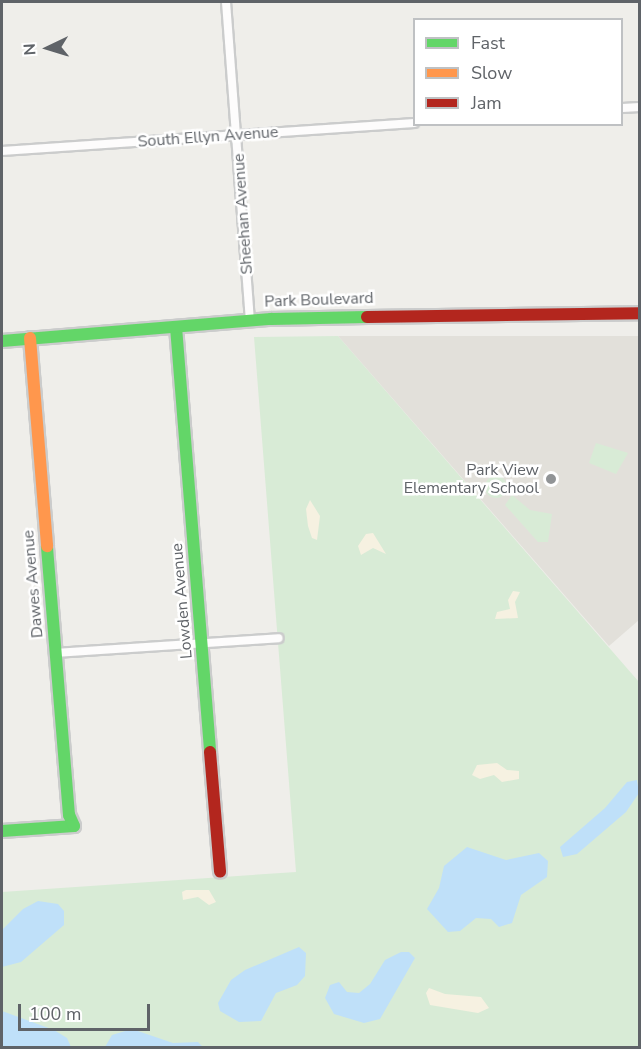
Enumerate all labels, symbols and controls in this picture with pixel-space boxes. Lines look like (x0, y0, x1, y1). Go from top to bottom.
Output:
north arrow (18, 18, 78, 78)
legend (413, 18, 623, 126)
text: Fast (471, 31, 505, 55)
text: N (19, 43, 41, 56)
text: Slow (471, 61, 512, 85)
text: Jam (471, 91, 502, 115)
street label: South Ellyn Avenue (137, 123, 279, 151)
street label: Sheehan Avenue (229, 153, 257, 275)
street label: Park Boulevard (264, 288, 374, 312)
place label: Park View Elementary School (404, 460, 539, 498)
marker: Park View Elementary School (544, 472, 558, 486)
street label: Dawes Avenue (19, 529, 47, 639)
street label: Lowden Avenue (167, 542, 197, 660)
scale bar (21, 992, 153, 1030)
text: 100 m (29, 1002, 81, 1026)

